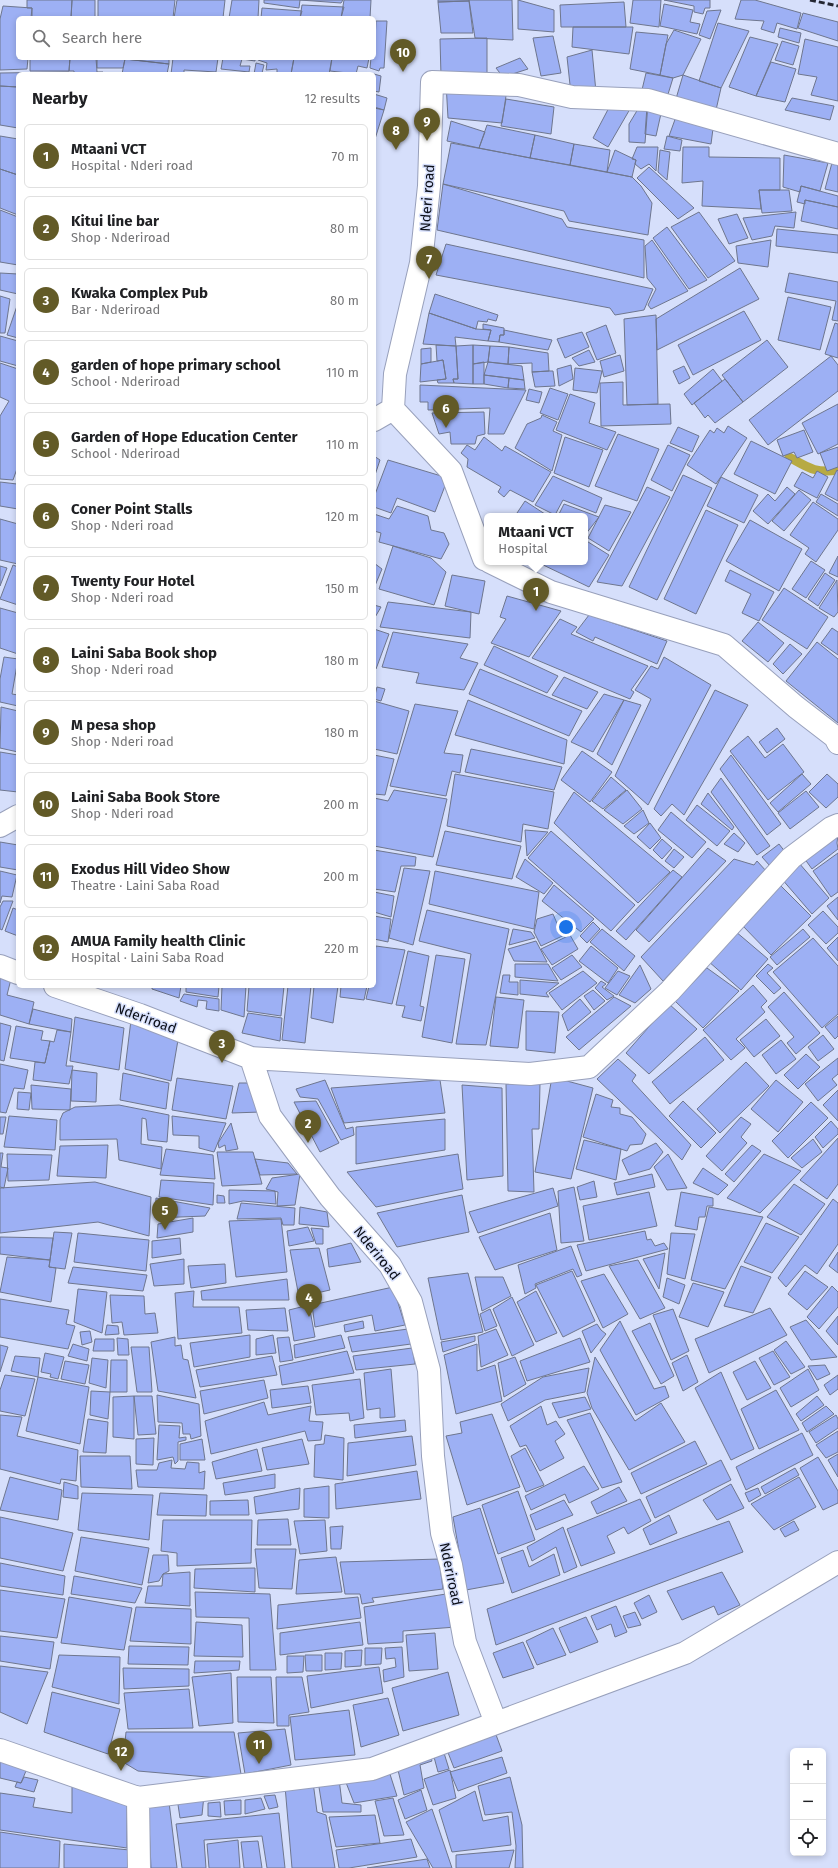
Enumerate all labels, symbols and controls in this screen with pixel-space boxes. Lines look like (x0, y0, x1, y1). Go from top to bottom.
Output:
search box (16, 16, 376, 60)
icon: search (30, 27, 52, 49)
text: Search here (62, 29, 142, 47)
pin: 10 (390, 39, 416, 72)
text: Nearby (32, 88, 87, 109)
text: 12 results (305, 91, 360, 106)
pin: 9 (414, 108, 440, 141)
pin: 8 (383, 117, 409, 150)
text: Mtaani VCT (71, 140, 146, 158)
text: 1 (43, 149, 49, 164)
text: 70 m (332, 149, 359, 164)
text: Hospital · Nderi road (71, 158, 193, 173)
street label: Nderi road (417, 164, 438, 232)
text: Kitui line bar (71, 212, 159, 230)
text: 2 (43, 221, 49, 236)
text: 80 m (330, 221, 359, 236)
text: Shop · Nderiroad (71, 230, 170, 245)
pin: 7 (416, 246, 442, 279)
text: Kwaka Complex Pub (71, 284, 208, 302)
text: 3 (43, 293, 49, 308)
text: 80 m (330, 293, 359, 308)
text: Bar · Nderiroad (71, 302, 160, 317)
text: garden of hope primary school (71, 356, 281, 374)
text: 4 (42, 365, 50, 380)
text: 110 m (326, 365, 359, 380)
text: School · Nderiroad (71, 374, 180, 389)
pin: 6 (433, 395, 459, 428)
text: Garden of Hope Education Center (71, 428, 298, 446)
text: 5 (43, 437, 49, 452)
text: 110 m (326, 437, 359, 452)
text: School · Nderiroad (71, 446, 180, 461)
text: Coner Point Stalls (71, 500, 193, 518)
text: 6 (42, 509, 50, 524)
text: 120 m (325, 509, 359, 524)
popup (484, 513, 588, 565)
text: Shop · Nderi road (71, 518, 174, 533)
text: Mtaani VCT (498, 523, 574, 541)
text: Hospital (498, 541, 548, 556)
text: Twenty Four Hotel (71, 572, 195, 590)
pin: 1 (523, 578, 549, 611)
text: 7 (43, 581, 49, 596)
text: 150 m (325, 581, 359, 596)
text: Shop · Nderi road (71, 590, 174, 605)
text: Laini Saba Book shop (71, 644, 217, 662)
text: 8 (42, 653, 50, 668)
text: 180 m (324, 653, 359, 668)
text: Shop · Nderi road (71, 662, 174, 677)
text: M pesa shop (71, 716, 156, 734)
text: 9 (42, 725, 50, 740)
text: 180 m (324, 725, 359, 740)
text: Shop · Nderi road (71, 734, 174, 749)
text: Laini Saba Book Store (71, 788, 220, 806)
text: 10 (39, 797, 53, 812)
text: 200 m (323, 797, 359, 812)
text: Shop · Nderi road (71, 806, 174, 821)
text: Exodus Hill Video Show (71, 860, 230, 878)
text: 11 (40, 869, 52, 884)
text: 200 m (323, 869, 359, 884)
text: Theatre · Laini Saba Road (71, 878, 220, 893)
your location (556, 917, 576, 937)
text: AMUA Family health Clinic (71, 932, 245, 950)
text: 12 (40, 941, 52, 956)
text: 220 m (324, 941, 359, 956)
text: Hospital · Laini Saba Road (71, 950, 224, 965)
street label: Nderiroad (113, 1000, 179, 1037)
pin: 3 (209, 1030, 235, 1063)
pin: 2 (295, 1110, 321, 1143)
pin: 5 (152, 1197, 178, 1230)
street label: Nderiroad (350, 1223, 403, 1284)
pin: 4 (296, 1284, 322, 1317)
street label: Nderiroad (436, 1541, 465, 1607)
pin: 11 (246, 1731, 272, 1764)
pin: 12 (108, 1738, 134, 1771)
map controls (790, 1748, 826, 1856)
button: + (790, 1748, 826, 1784)
button: − (790, 1784, 826, 1820)
button: locate (790, 1820, 826, 1856)

